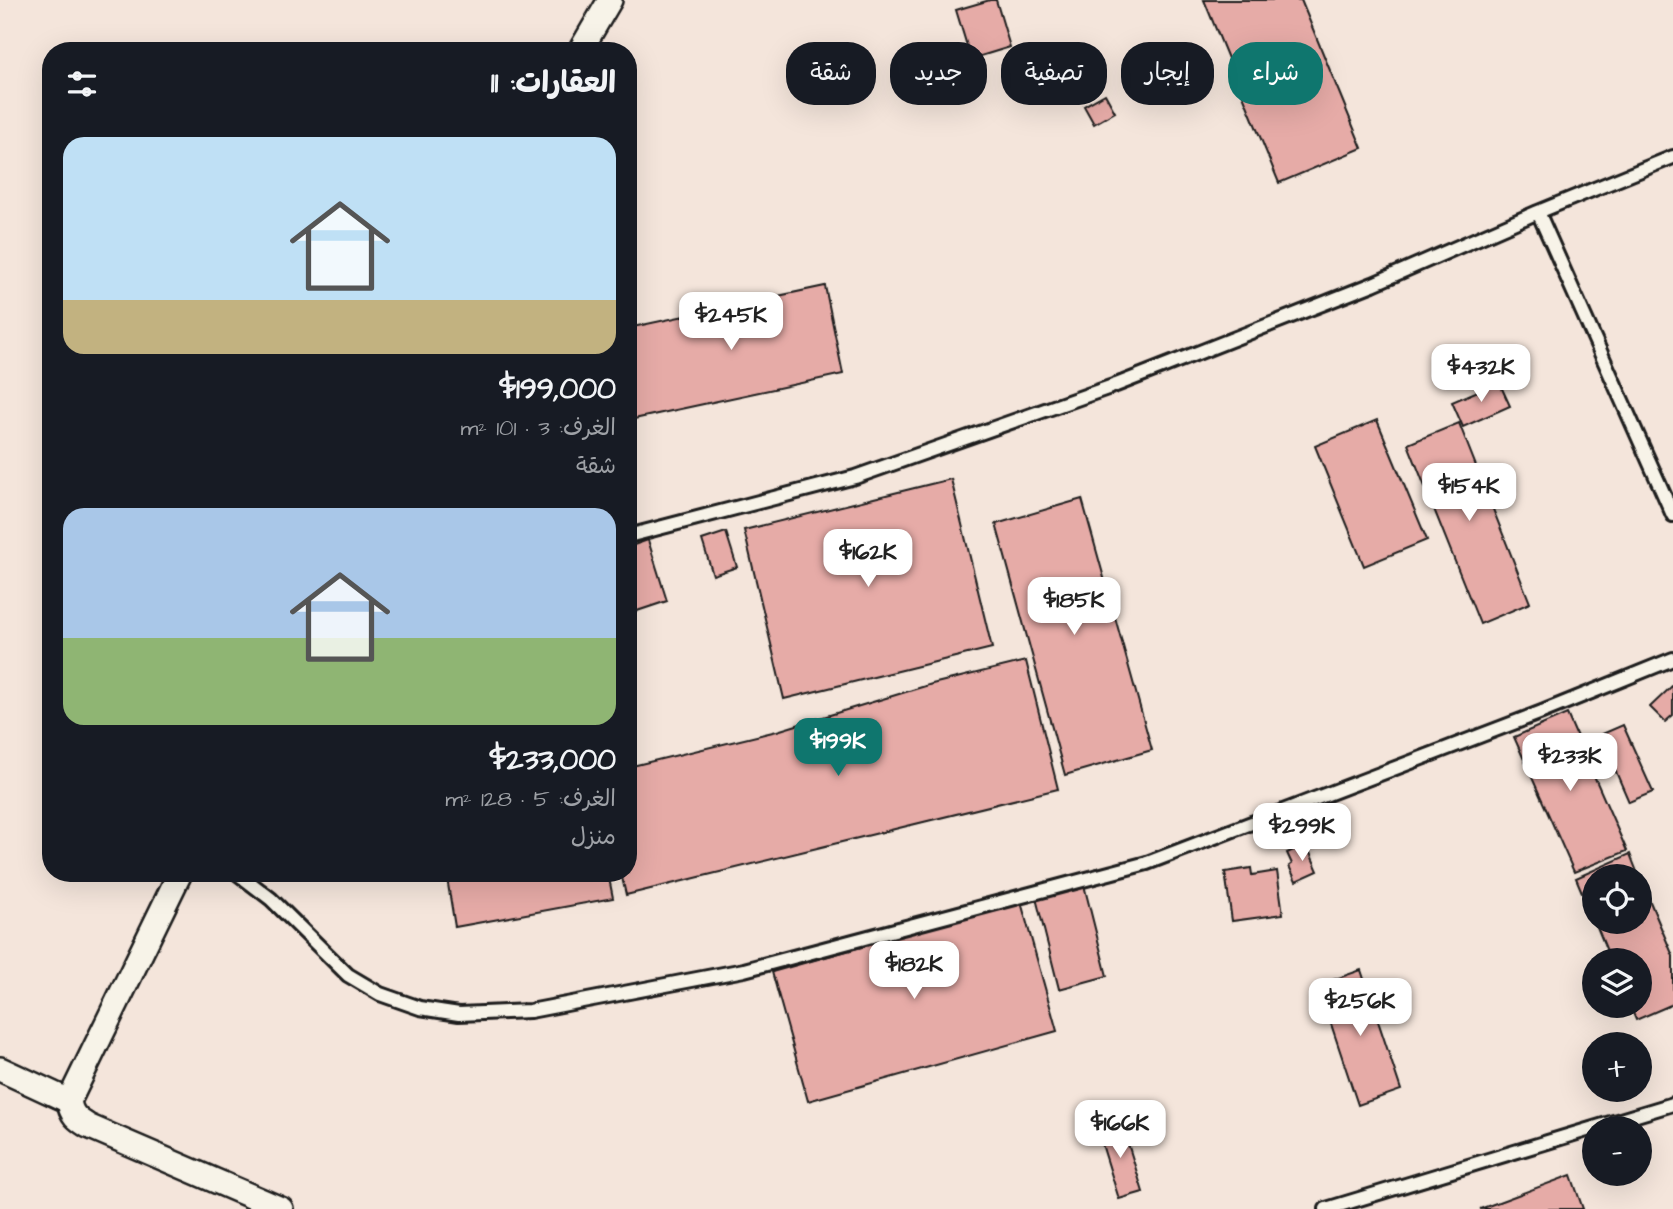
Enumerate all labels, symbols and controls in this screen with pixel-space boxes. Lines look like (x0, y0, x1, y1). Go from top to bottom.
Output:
chip: شقة (786, 42, 876, 105)
chip: جديد (890, 42, 987, 105)
chip: تصفية (1001, 42, 1107, 105)
chip: إيجار (1121, 42, 1214, 105)
chip: شراء (1228, 42, 1323, 105)
text: العقارات: 11 (491, 62, 616, 104)
icon: filters (63, 65, 101, 103)
icon: home (277, 183, 403, 309)
pin: $245K (682, 292, 780, 352)
text: $245K (695, 299, 767, 331)
pin: $432K (1432, 344, 1530, 404)
text: $432K (1447, 351, 1515, 383)
text: $199,000 (499, 368, 616, 410)
text: الغرف: 3 · 101 m² (460, 412, 616, 444)
text: شقة (576, 450, 616, 482)
pin: $154K (1420, 463, 1518, 523)
text: $154K (1438, 470, 1500, 502)
pin: $162K (819, 530, 917, 589)
text: $162K (839, 536, 897, 568)
icon: home (277, 554, 403, 680)
pin: $185K (1025, 578, 1123, 637)
text: $185K (1044, 584, 1104, 616)
pin: $199K (789, 718, 887, 778)
text: $199K (810, 725, 866, 757)
pin: $233K (1521, 734, 1619, 793)
text: $233,000 (489, 739, 616, 781)
text: $233K (1538, 740, 1602, 772)
text: الغرف: 5 · 128 m² (445, 783, 616, 815)
pin: $299K (1253, 804, 1351, 863)
text: $299K (1269, 810, 1335, 842)
text: منزل (571, 821, 616, 853)
map controls (1582, 864, 1652, 1186)
button: locate (1582, 864, 1652, 934)
pin: $182K (865, 942, 963, 1001)
text: $182K (885, 948, 943, 980)
button: layers (1582, 948, 1652, 1018)
pin: $256K (1311, 978, 1409, 1038)
text: $256K (1325, 985, 1395, 1017)
button: + (1582, 1032, 1652, 1102)
pin: $166K (1071, 1100, 1169, 1160)
text: $166K (1091, 1107, 1149, 1139)
button: − (1582, 1116, 1652, 1186)

